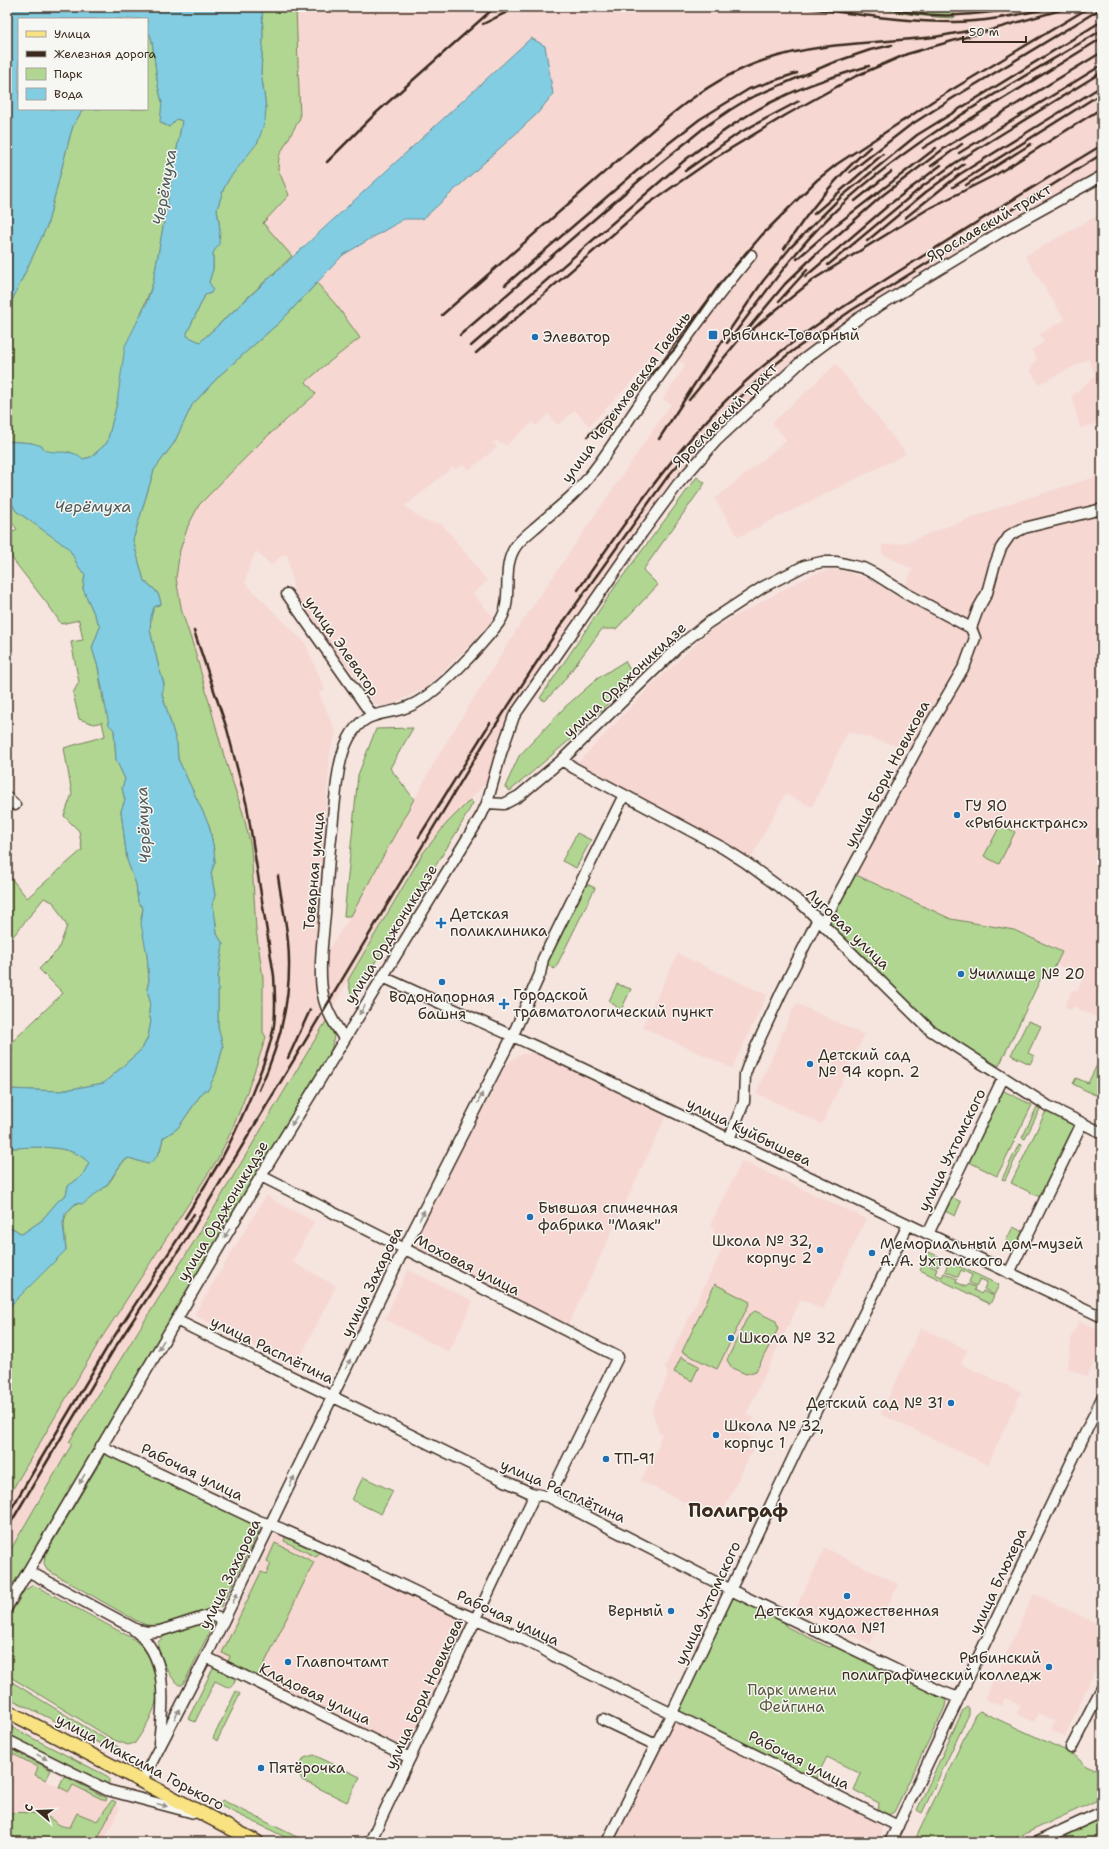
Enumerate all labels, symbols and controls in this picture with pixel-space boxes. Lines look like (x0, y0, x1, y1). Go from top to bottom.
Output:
legend (18, 18, 148, 110)
scale bar (963, 18, 1026, 44)
text: 50 m (969, 24, 999, 40)
text: Улица (54, 26, 91, 42)
text: Железная дорога (54, 46, 157, 62)
text: Парк (54, 66, 83, 82)
text: Вода (54, 86, 83, 102)
water label: Черёмуха (147, 147, 182, 227)
street label: Ярославский тракт (923, 179, 1055, 267)
street label: улица Черемховская Гавань (557, 307, 695, 487)
place label: Рыбинск-Товарный (722, 325, 860, 345)
place label: Элеватор (543, 327, 610, 347)
marker: Рыбинск-Товарный (707, 329, 719, 341)
marker: Элеватор (530, 332, 540, 342)
street label: Ярославский тракт (668, 358, 782, 472)
water label: Черёмуха (54, 496, 132, 517)
street label: улица Элеватор (300, 592, 384, 700)
street label: улица Орджоникидзе (559, 618, 691, 742)
street label: улица Бори Новикова (840, 696, 935, 851)
water label: Черёмуха (131, 786, 156, 864)
place label: ГУ ЯО «Рыбинсктранс» (965, 796, 1088, 833)
street label: Товарная улица (299, 810, 329, 931)
marker: ГУ ЯО «Рыбинсктранс» (952, 810, 962, 820)
street label: улица Орджоникидзе (340, 860, 442, 1008)
street label: Луговая улица (802, 884, 895, 975)
place label: Детская поликлиника (450, 904, 548, 941)
marker: Детская поликлиника (435, 917, 447, 929)
place label: Училище № 20 (969, 964, 1085, 984)
marker: Училище № 20 (956, 969, 966, 979)
marker: Водонапорная башня (437, 977, 447, 987)
place label: Городской травматологический пункт (513, 985, 714, 1022)
place label: Водонапорная башня (389, 987, 495, 1024)
marker: Городской травматологический пункт (498, 998, 510, 1010)
one-way arrow (358, 1004, 365, 1016)
place label: Детский сад № 94 корп. 2 (818, 1045, 920, 1082)
marker: Детский сад № 94 корп. 2 (805, 1059, 815, 1069)
street label: улица Ухтомского (914, 1085, 990, 1215)
one-way arrow (477, 1093, 483, 1104)
street label: улица Куйбышева (683, 1093, 815, 1171)
one-way arrow (290, 1116, 298, 1126)
street label: улица Орджоникидзе (173, 1137, 273, 1285)
place label: Бывшая спичечная фабрика "Маяк" (538, 1198, 678, 1235)
one-way arrow (419, 1209, 425, 1220)
marker: Бывшая спичечная фабрика "Маяк" (525, 1212, 535, 1222)
street label: улица Захарова (337, 1223, 408, 1341)
one-way arrow (224, 1227, 231, 1239)
street label: Моховая улица (411, 1230, 524, 1301)
place label: Школа № 32, корпус 2 (712, 1231, 812, 1268)
place label: Мемориальный дом-музей А. А. Ухтомского (880, 1234, 1084, 1271)
marker: Школа № 32, корпус 2 (815, 1245, 825, 1255)
marker: Мемориальный дом-музей А. А. Ухтомского (867, 1248, 877, 1258)
street label: улица Расплётина (207, 1311, 338, 1389)
place label: Школа № 32 (739, 1328, 836, 1348)
marker: Школа № 32 (726, 1333, 736, 1343)
one-way arrow (158, 1339, 165, 1351)
one-way arrow (345, 1358, 351, 1370)
place label: Детский сад № 31 (806, 1393, 943, 1413)
marker: Детский сад № 31 (946, 1398, 956, 1408)
place label: Школа № 32, корпус 1 (724, 1416, 824, 1453)
marker: Школа № 32, корпус 1 (711, 1430, 721, 1440)
street label: Рабочая улица (138, 1439, 247, 1506)
place label: ТП-91 (614, 1449, 655, 1469)
street label: улица Расплётина (497, 1454, 629, 1528)
marker: ТП-91 (601, 1454, 611, 1464)
one-way arrow (78, 1473, 85, 1485)
one-way arrow (289, 1475, 295, 1487)
district label: Полиграф (688, 1498, 788, 1523)
street label: улица Захарова (195, 1515, 266, 1633)
street label: улица Блюхера (965, 1524, 1032, 1637)
street label: улица Ухтомского (671, 1538, 745, 1668)
street label: Рабочая улица (453, 1585, 563, 1651)
marker: Детская художественная школа №1 (842, 1591, 852, 1601)
one-way arrow (232, 1592, 238, 1604)
place label: Верный (608, 1601, 663, 1621)
place label: Детская художественная школа №1 (755, 1601, 939, 1638)
marker: Верный (666, 1606, 676, 1616)
street label: улица Бори Новикова (380, 1615, 468, 1773)
place label: Рыбинский полиграфический колледж (842, 1648, 1042, 1685)
place label: Главпочтамт (296, 1652, 389, 1672)
marker: Главпочтамт (283, 1657, 293, 1667)
street label: Кладовая улица (256, 1658, 375, 1730)
marker: Рыбинский полиграфический колледж (1044, 1662, 1054, 1672)
park label: Парк имени Фейгина (747, 1680, 837, 1717)
one-way arrow (173, 1708, 180, 1720)
street label: улица Максима Горького (52, 1709, 228, 1815)
street label: Рабочая улица (745, 1726, 854, 1794)
one-way arrow (36, 1754, 48, 1761)
place label: Пятёрочка (269, 1758, 346, 1778)
marker: Пятёрочка (256, 1763, 266, 1773)
north arrow (18, 1791, 58, 1831)
text: С (21, 1802, 37, 1814)
one-way arrow (156, 1802, 168, 1808)

